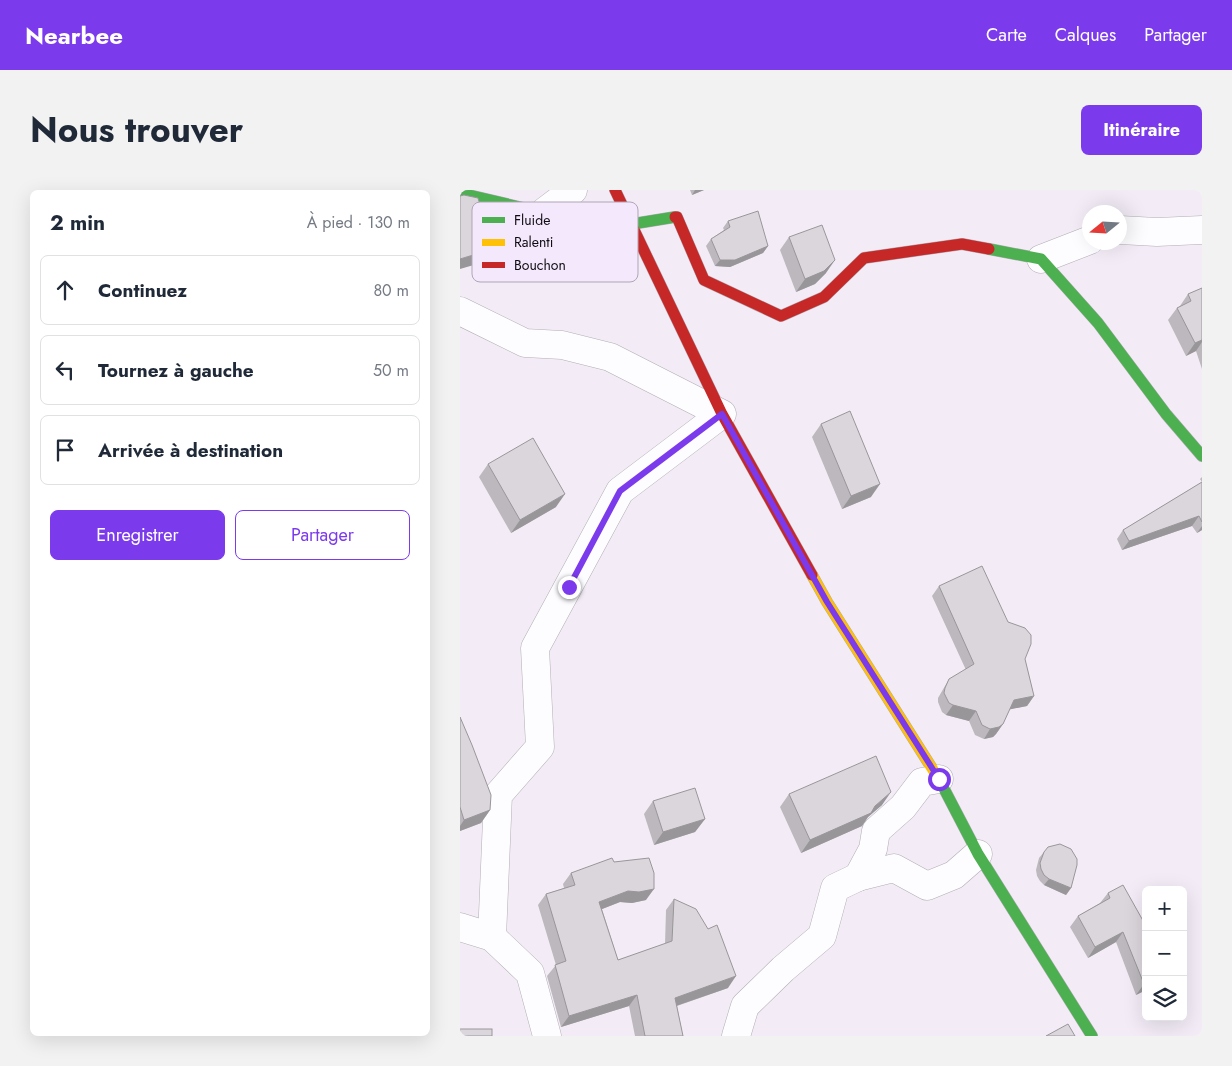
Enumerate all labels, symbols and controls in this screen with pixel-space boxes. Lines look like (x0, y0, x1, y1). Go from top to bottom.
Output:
text: Nearbee (25, 18, 123, 53)
text: Carte (986, 22, 1027, 48)
text: Calques (1055, 22, 1116, 48)
text: Partager (1144, 22, 1207, 48)
text: Nous trouver (30, 105, 243, 155)
button: Itinéraire (1081, 105, 1202, 155)
legend (472, 202, 638, 282)
north arrow (1082, 205, 1127, 250)
text: 2 min (50, 208, 105, 238)
text: Fluide (514, 210, 550, 230)
text: À pied · 130 m (307, 211, 410, 234)
text: Ralenti (514, 232, 553, 252)
text: Bouchon (514, 255, 566, 275)
icon: ahead (51, 276, 79, 304)
text: Continuez (98, 277, 187, 304)
text: 80 m (373, 279, 409, 302)
icon: left (51, 356, 79, 384)
text: Tournez à gauche (98, 357, 254, 384)
text: 50 m (373, 359, 409, 382)
icon: arrive (51, 436, 79, 464)
text: Arrivée à destination (98, 437, 283, 464)
button: Enregistrer (50, 510, 225, 560)
button: Partager (235, 510, 410, 560)
route end (558, 576, 581, 599)
route start (928, 768, 951, 791)
map controls (1142, 886, 1187, 1021)
button: + (1142, 886, 1187, 931)
button: − (1142, 931, 1187, 976)
button: layers (1142, 976, 1187, 1021)

